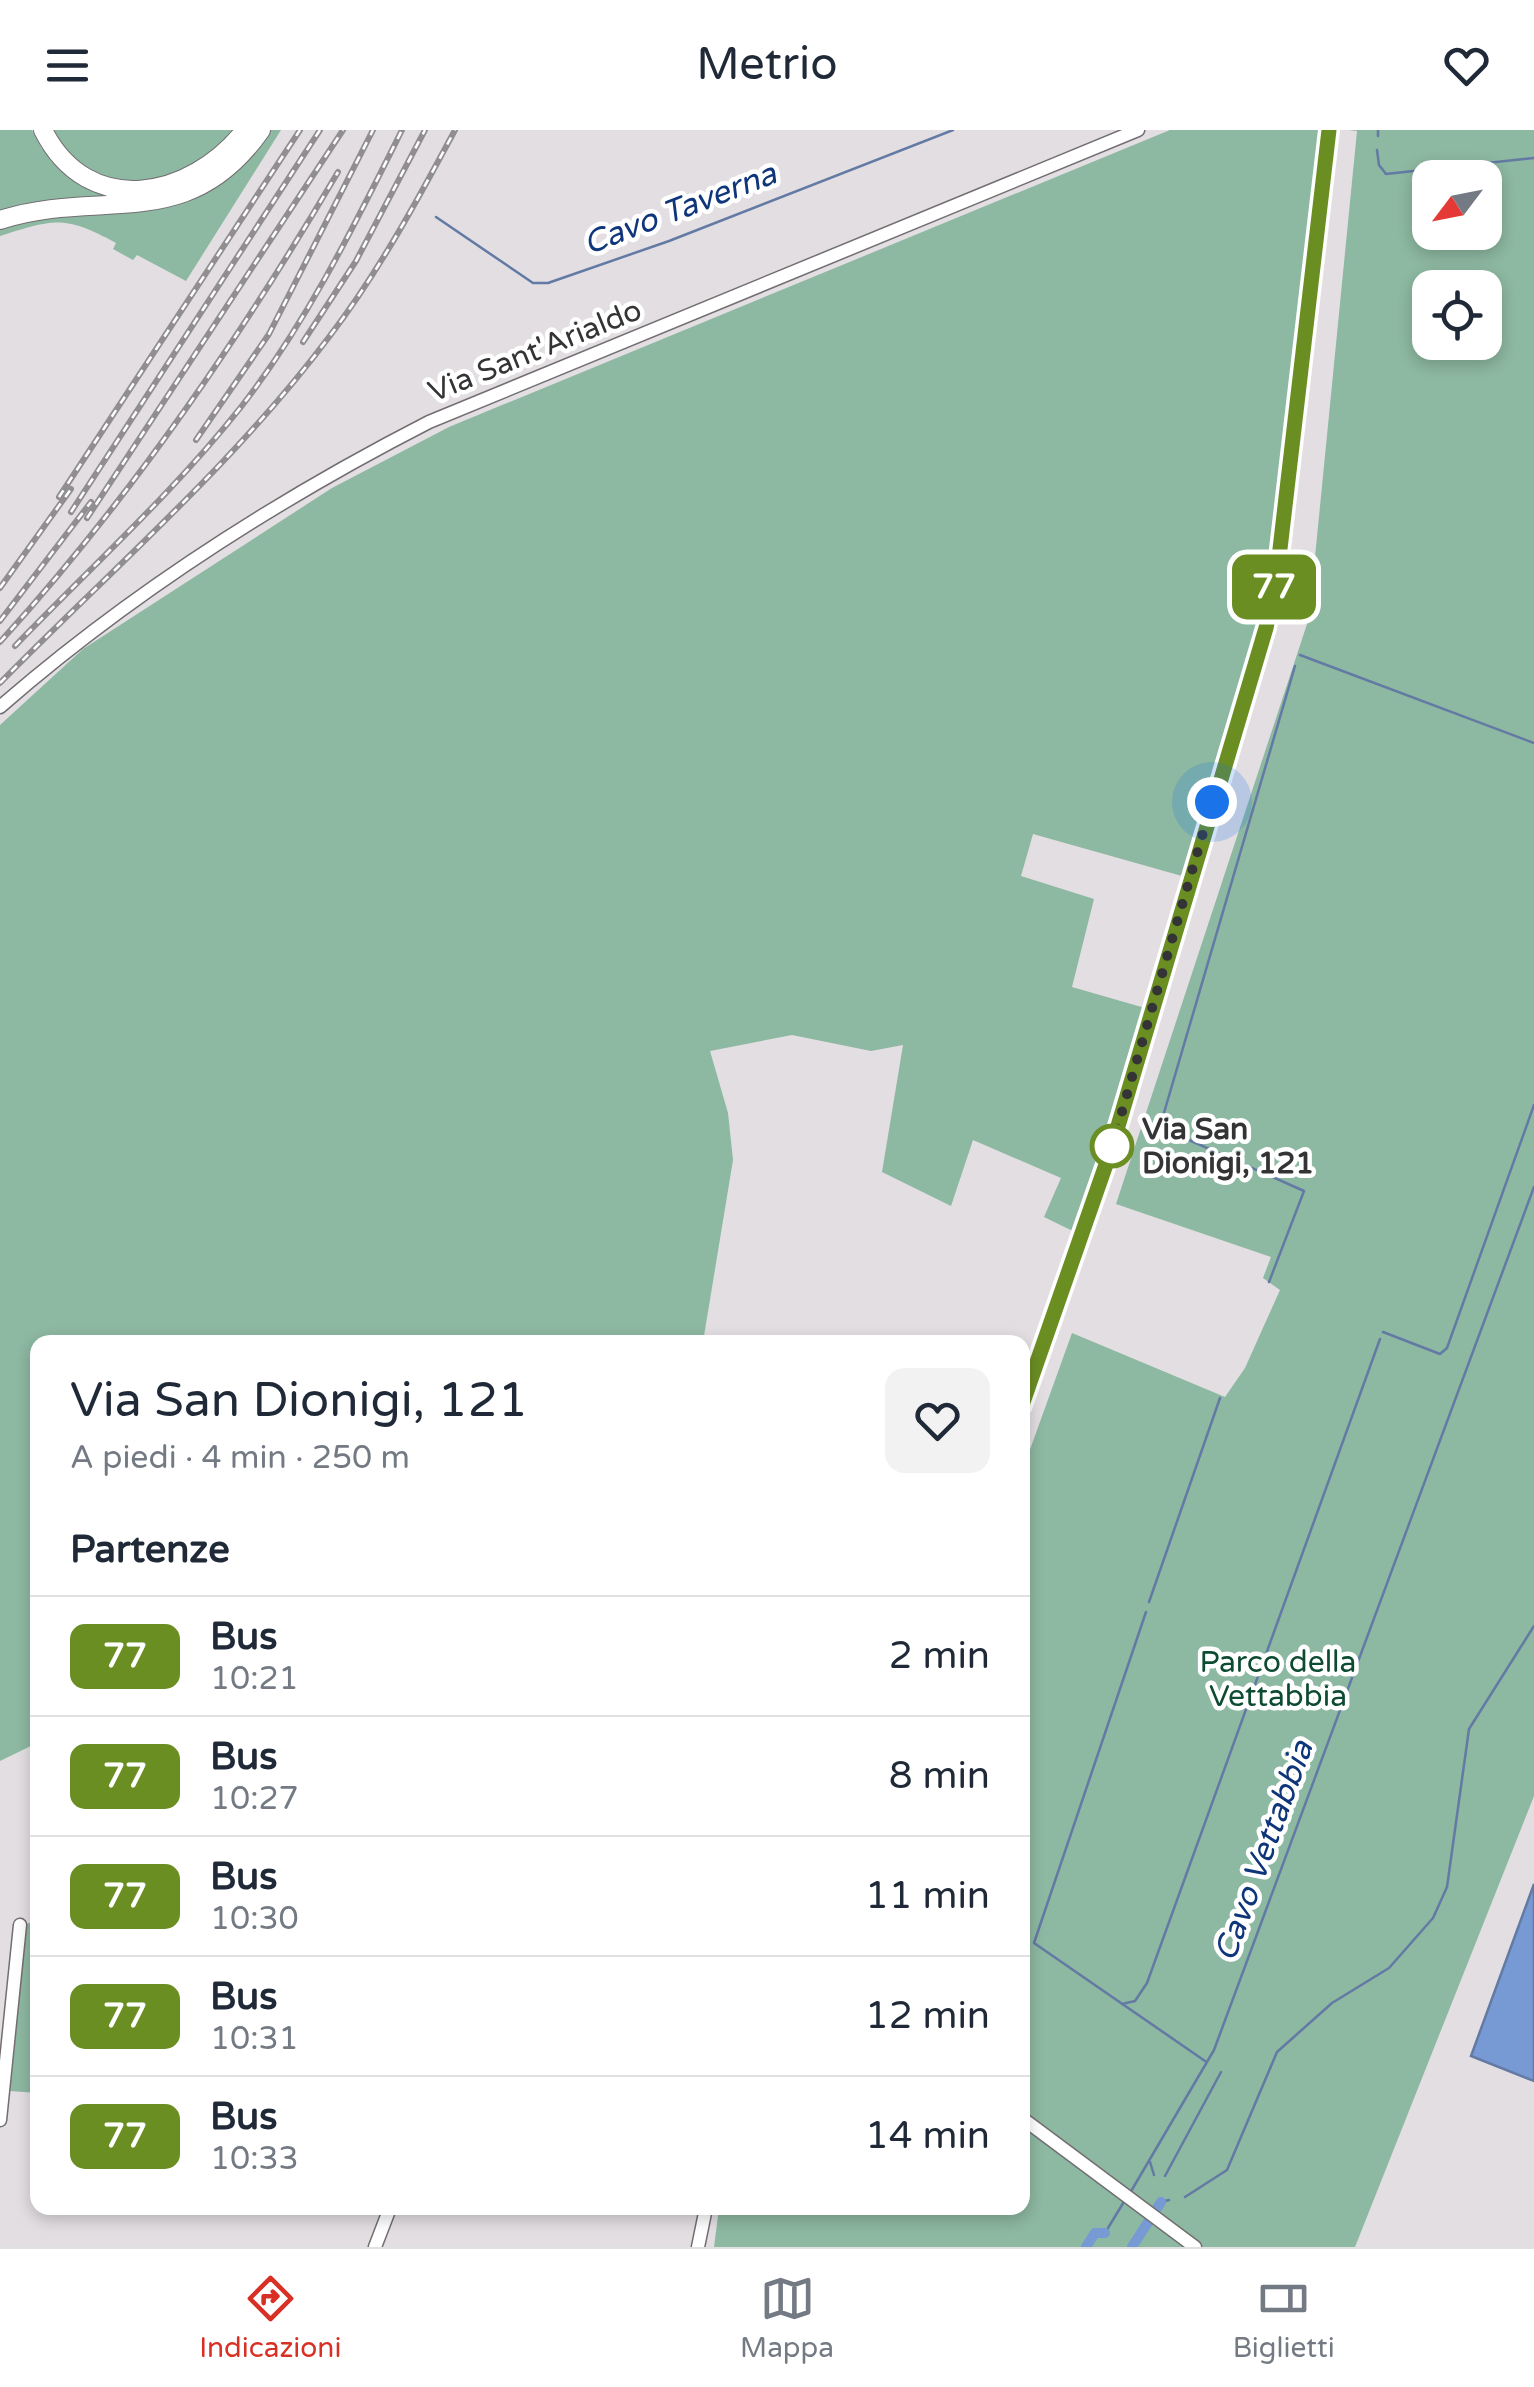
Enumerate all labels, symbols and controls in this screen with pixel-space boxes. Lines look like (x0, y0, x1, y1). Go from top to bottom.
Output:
icon: menu (40, 38, 95, 93)
text: Metrio (696, 38, 838, 92)
icon: heart (1439, 38, 1494, 93)
water label: Cavo Taverna (578, 154, 783, 263)
north arrow (1412, 160, 1502, 250)
map controls (1412, 160, 1502, 360)
button: locate (1412, 270, 1502, 360)
street label: Via Sant'Arialdo (423, 291, 647, 411)
line badge: 77 (1229, 554, 1319, 620)
text: 77 (1252, 566, 1296, 608)
your location (1187, 777, 1237, 827)
place label: Via San Dionigi, 121 (1142, 1111, 1314, 1182)
marker: Via San Dionigi, 121 (1091, 1125, 1133, 1167)
button: heart (885, 1368, 990, 1473)
text: Via San Dionigi, 121 (70, 1372, 528, 1430)
text: A piedi · 4 min · 250 m (70, 1439, 410, 1477)
text: Partenze (70, 1527, 230, 1573)
text: Bus (210, 1614, 277, 1660)
text: 2 min (889, 1633, 990, 1679)
text: 77 (103, 1635, 147, 1677)
park label: Parco della Vettabbia (1200, 1644, 1356, 1715)
text: 10:21 (210, 1660, 299, 1698)
text: Bus (210, 1734, 277, 1780)
water label: Cavo Vettabbia (1207, 1735, 1322, 1966)
text: 8 min (889, 1753, 990, 1799)
text: 77 (103, 1755, 147, 1797)
text: 10:27 (210, 1780, 299, 1818)
text: Bus (210, 1854, 277, 1900)
text: 11 min (865, 1873, 990, 1919)
text: 77 (103, 1875, 147, 1917)
text: 10:30 (210, 1900, 299, 1938)
text: Bus (210, 1974, 277, 2020)
text: 12 min (865, 1993, 990, 2039)
text: 77 (103, 1995, 147, 2037)
text: 10:31 (210, 2020, 299, 2058)
text: Bus (210, 2094, 277, 2140)
text: 14 min (865, 2113, 990, 2159)
text: 77 (103, 2115, 147, 2157)
text: 10:33 (210, 2140, 299, 2178)
tab: Indicazioni (199, 2271, 341, 2365)
tab: Mappa (740, 2271, 834, 2365)
tab: Biglietti (1233, 2271, 1335, 2365)

